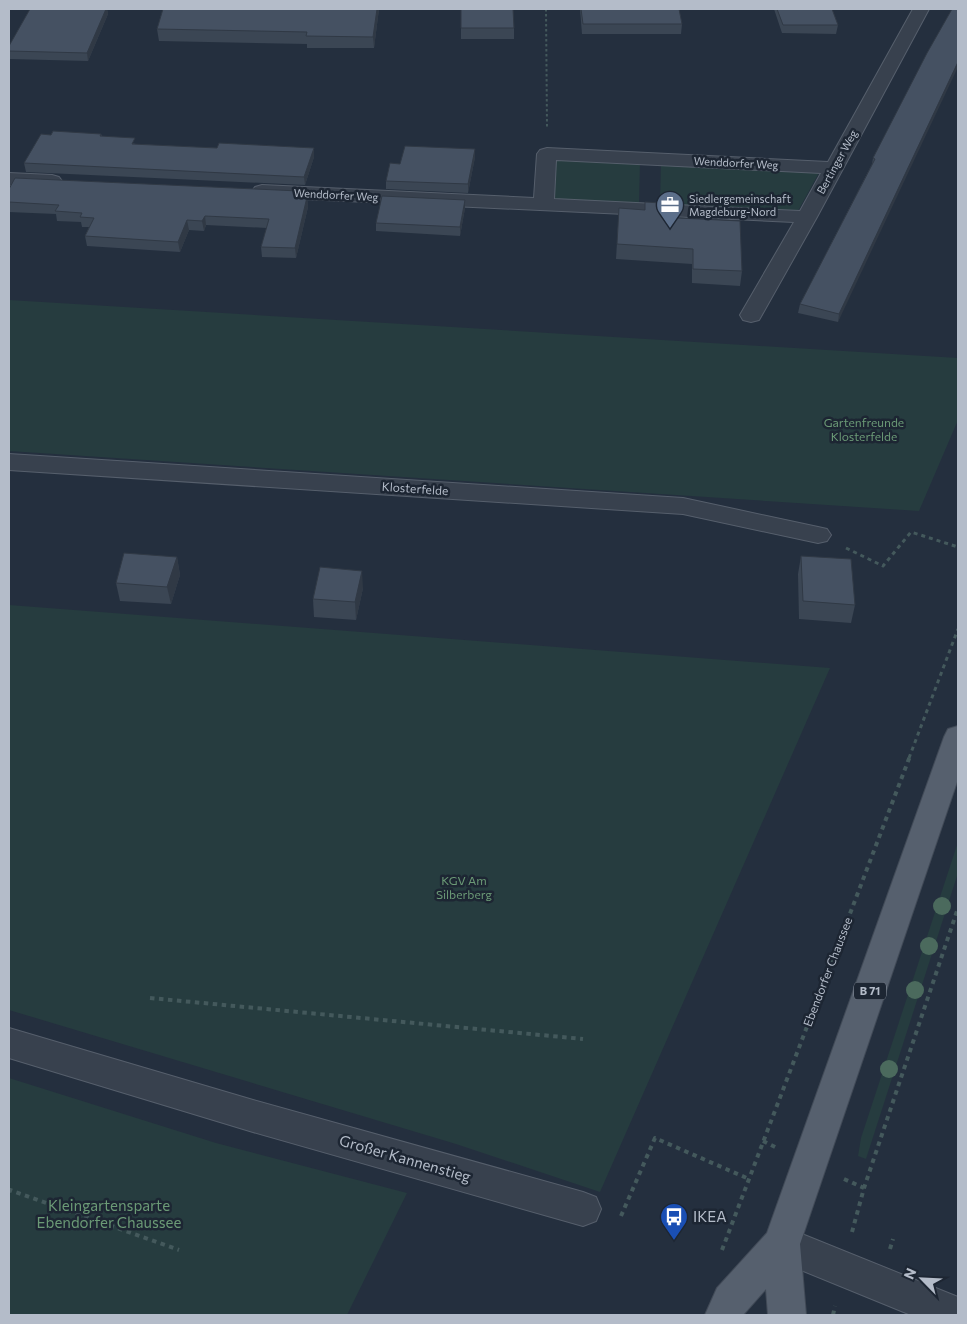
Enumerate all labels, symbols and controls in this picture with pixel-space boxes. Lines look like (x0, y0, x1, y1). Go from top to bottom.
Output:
street label: Bertinger Weg (814, 127, 860, 196)
street label: Wenddorfer Weg (693, 154, 779, 171)
street label: Wenddorfer Weg (293, 186, 379, 203)
office icon: Siedlergemeinschaft Magdeburg-Nord (655, 190, 685, 229)
place label: Siedlergemeinschaft Magdeburg-Nord (689, 192, 791, 218)
park label: Gartenfreunde Klosterfelde (824, 415, 904, 443)
street label: Klosterfelde (381, 479, 449, 497)
park label: KGV Am Silberberg (436, 873, 493, 901)
street label: Ebendorfer Chaussee (800, 915, 854, 1028)
road number: B 71 (854, 982, 886, 999)
street label: Großer Kannenstieg (337, 1131, 473, 1185)
park label: Kleingartensparte Ebendorfer Chaussee (37, 1196, 181, 1231)
bus stop icon: IKEA (659, 1202, 689, 1241)
place label: IKEA (693, 1207, 727, 1225)
north arrow (897, 1254, 947, 1304)
text: N (900, 1265, 920, 1282)

